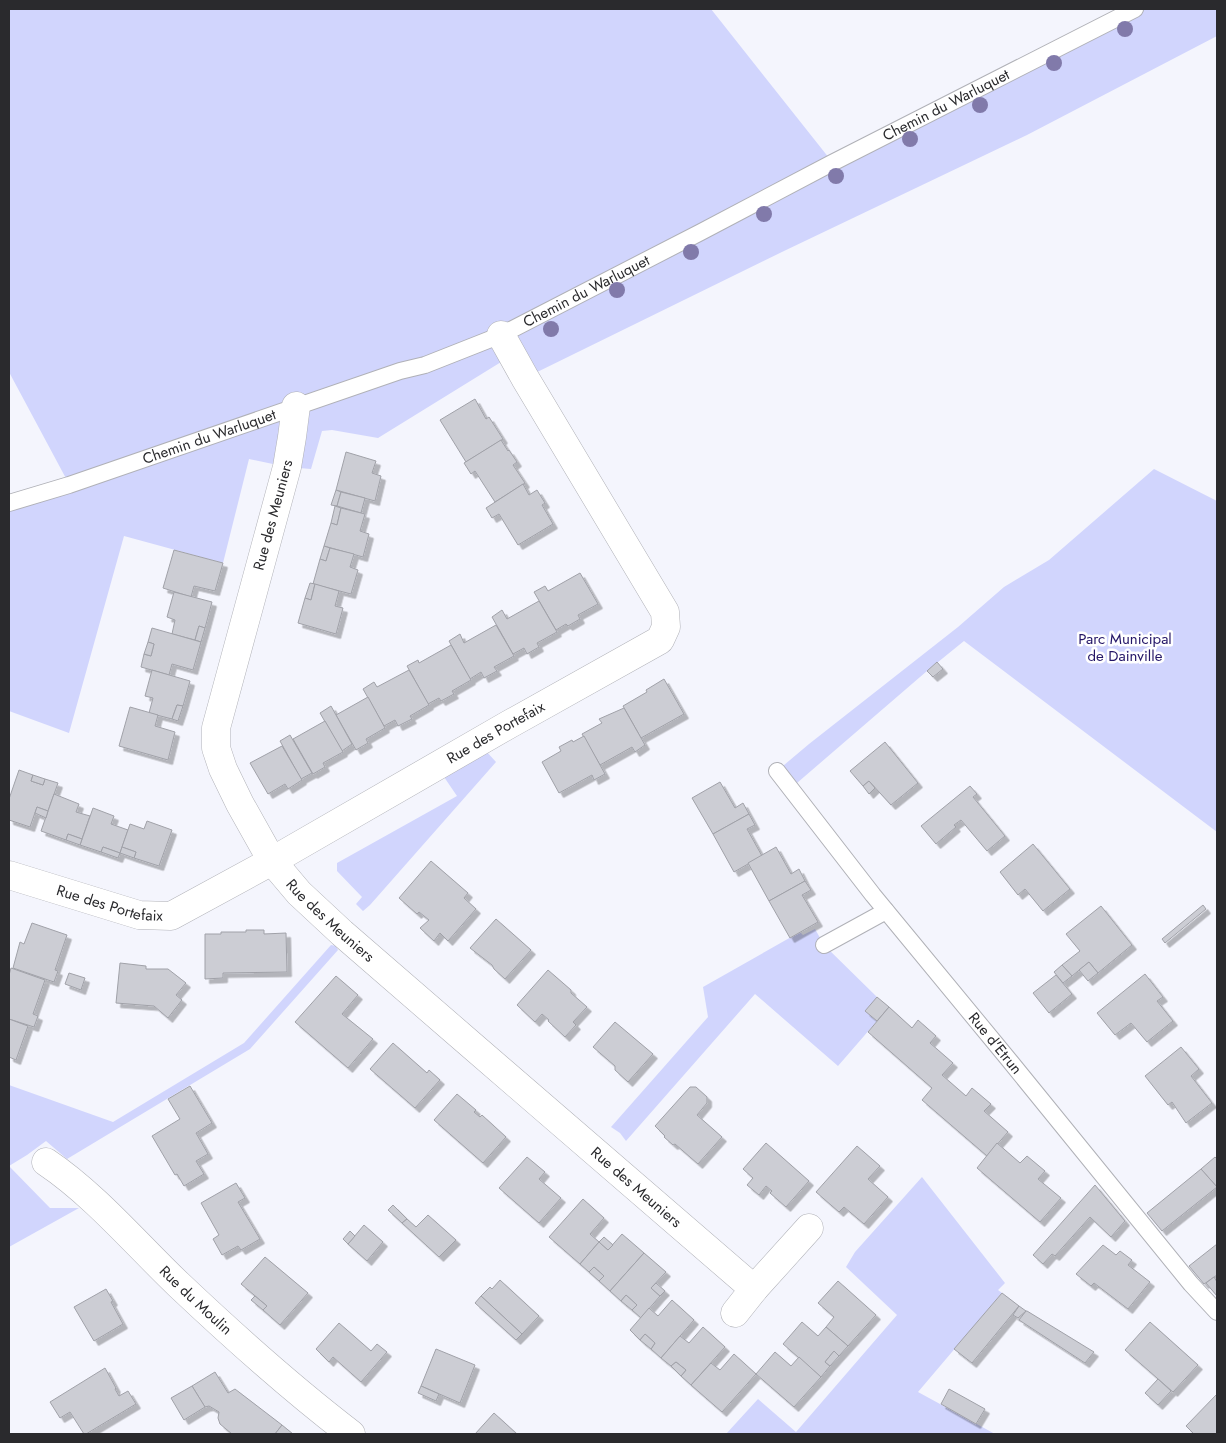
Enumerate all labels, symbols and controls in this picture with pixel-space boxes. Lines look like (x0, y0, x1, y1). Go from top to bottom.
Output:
street label: Chemin du Warluquet (879, 63, 1014, 147)
street label: Chemin du Warluquet (519, 249, 654, 333)
street label: Chemin du Warluquet (140, 403, 279, 470)
street label: Rue des Meuniers (248, 457, 298, 573)
park label: Parc Municipal de Dainville (1078, 628, 1172, 667)
street label: Rue des Portefaix (443, 695, 549, 769)
street label: Rue des Meuniers (281, 874, 379, 967)
street label: Rue des Portefaix (54, 879, 164, 927)
street label: Rue d'Etrun (963, 1008, 1027, 1079)
street label: Rue des Meuniers (586, 1142, 686, 1233)
street label: Rue du Moulin (154, 1261, 237, 1340)

